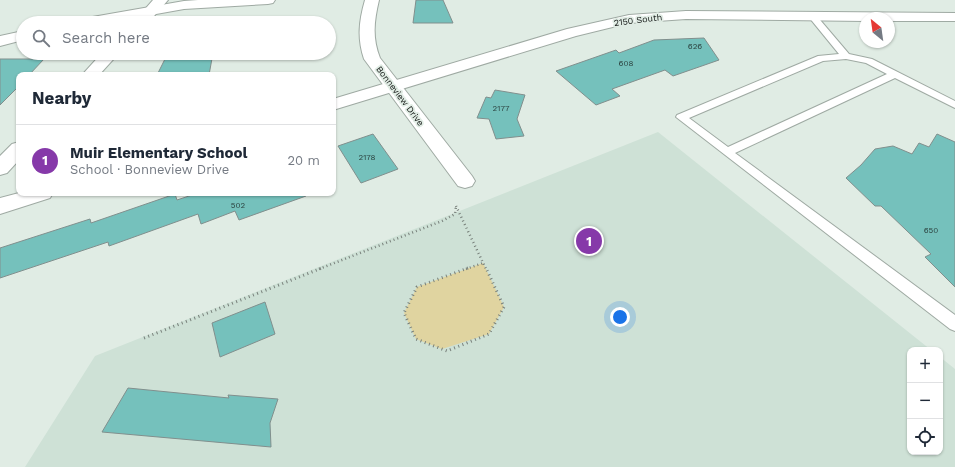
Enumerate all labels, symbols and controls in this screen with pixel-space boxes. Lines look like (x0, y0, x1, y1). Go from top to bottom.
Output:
street label: 2150 South (613, 12, 663, 28)
north arrow (859, 12, 895, 48)
search box (16, 16, 336, 60)
icon: search (30, 27, 52, 49)
text: Search here (62, 29, 150, 47)
house number: 626 (688, 42, 702, 51)
house number: 608 (619, 59, 633, 68)
street label: Bonneview Drive (374, 64, 426, 128)
text: Nearby (32, 88, 91, 108)
house number: 2177 (493, 104, 510, 113)
text: Muir Elementary School (70, 144, 247, 162)
text: 1 (42, 153, 48, 168)
text: 20 m (288, 153, 320, 168)
house number: 2178 (358, 153, 376, 162)
text: School · Bonneview Drive (70, 162, 229, 177)
house number: 502 (231, 201, 245, 210)
pin: 1 (576, 226, 602, 256)
house number: 650 (924, 226, 938, 235)
your location (610, 307, 630, 327)
map controls (907, 347, 943, 455)
button: + (907, 347, 943, 383)
button: − (907, 383, 943, 419)
button: locate (907, 419, 943, 455)

